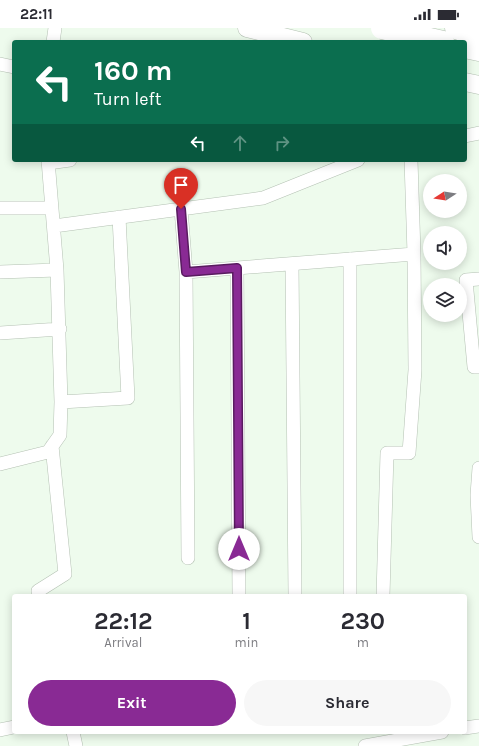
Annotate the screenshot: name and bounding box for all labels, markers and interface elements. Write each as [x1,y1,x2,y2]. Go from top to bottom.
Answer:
text: 22:11 [20,5,53,23]
text: 160 m [94,54,172,87]
icon: left [28,56,80,108]
text: Turn left [94,88,162,110]
icon: left [187,132,209,154]
icon: ahead [229,132,251,154]
icon: right [271,132,293,154]
pin [164,168,198,209]
icon: arrive [170,174,192,196]
north arrow [423,174,467,218]
map controls [423,174,467,322]
button: sound [423,226,467,270]
button: layers [423,278,467,322]
position arrow [218,528,260,570]
text: 22:12 [94,607,153,635]
text: 1 [242,607,251,635]
text: 230 [340,607,385,635]
text: Arrival [104,635,142,650]
text: min [235,635,258,650]
text: m [357,635,369,650]
button: Exit [28,680,236,726]
button: Share [244,680,451,726]

